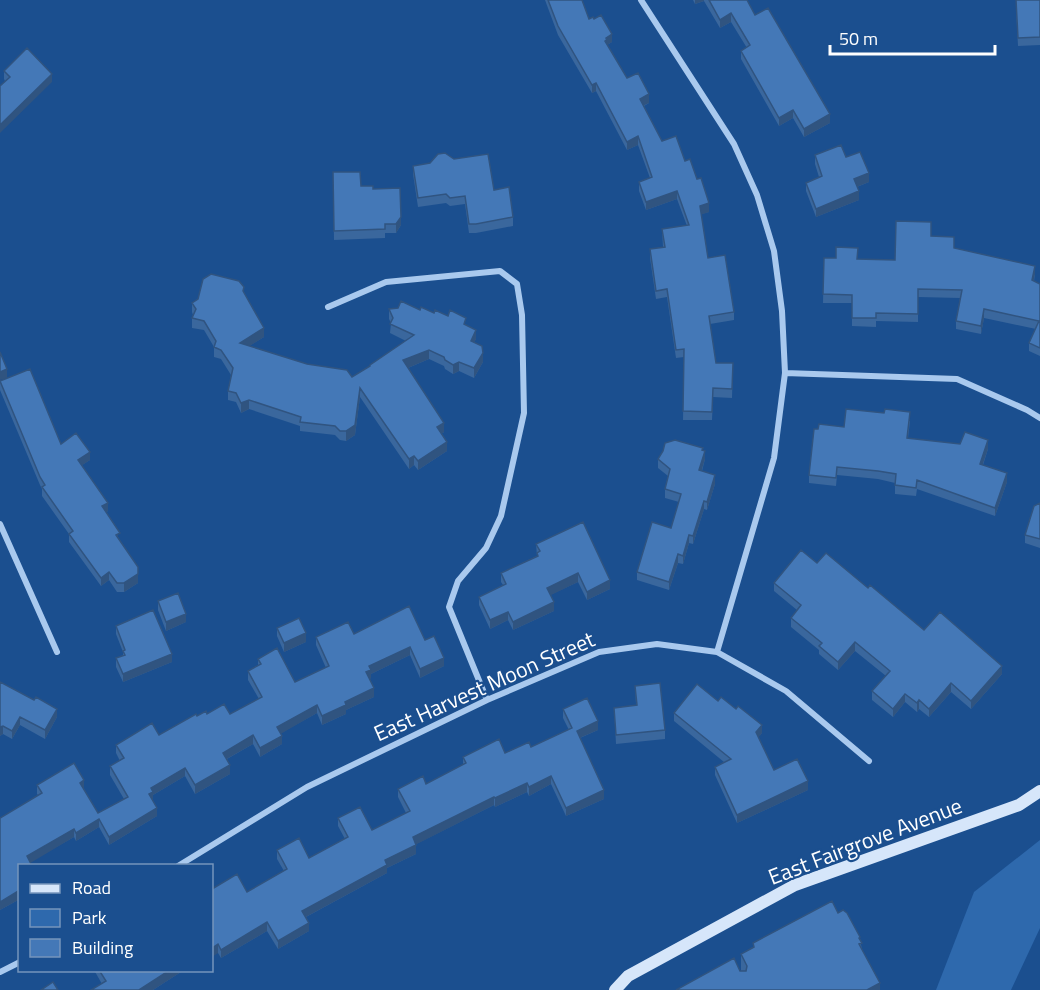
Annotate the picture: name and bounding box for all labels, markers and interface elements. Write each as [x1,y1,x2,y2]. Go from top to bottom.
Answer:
scale bar [830,18,995,56]
text: 50 m [839,25,878,52]
street label: East Harvest Moon Street [368,622,600,750]
street label: East Fairgrove Avenue [763,788,967,894]
legend [18,864,213,972]
text: Road [72,874,111,901]
text: Park [72,904,107,931]
text: Building [72,934,133,961]

